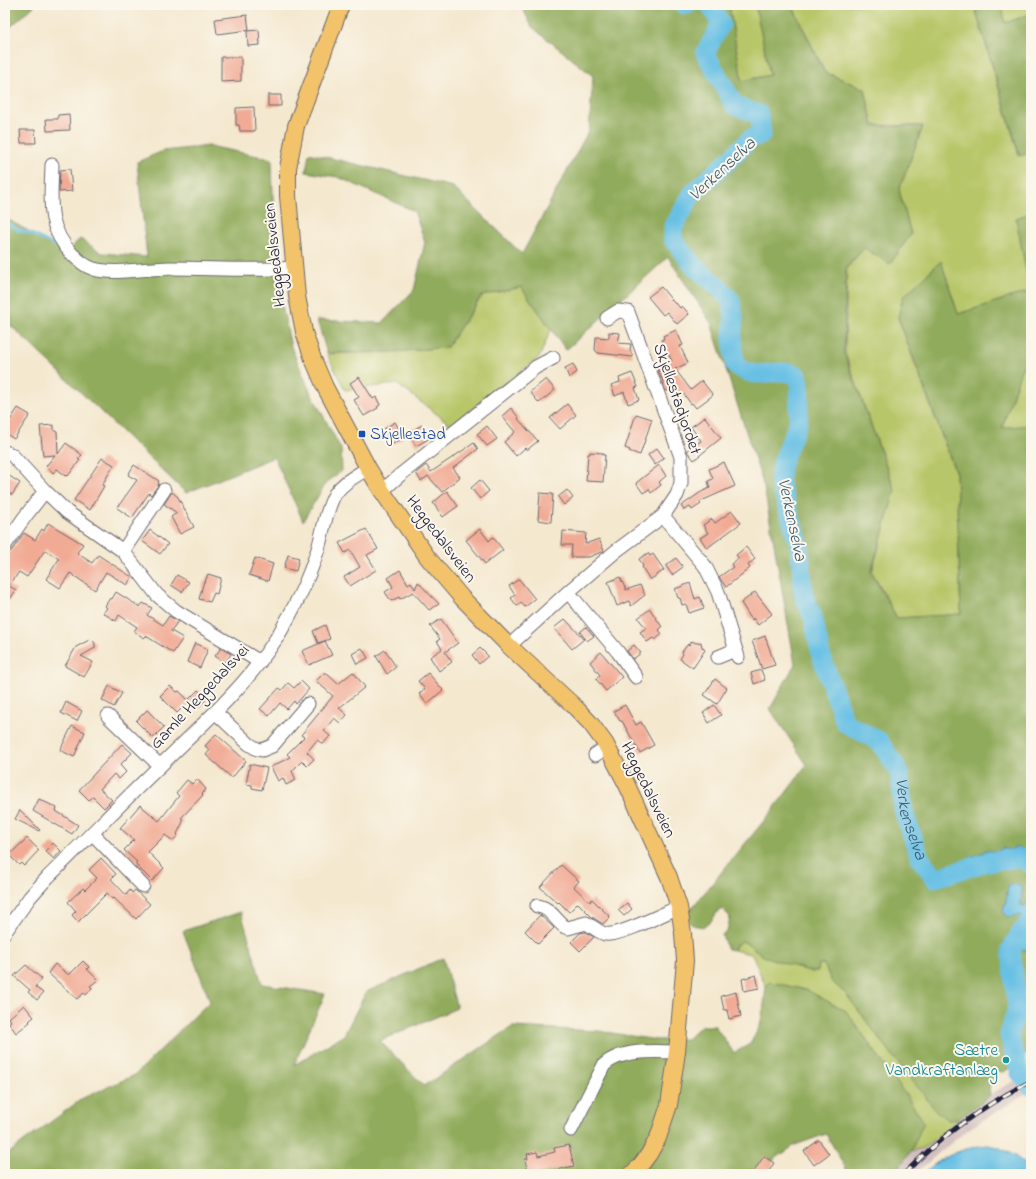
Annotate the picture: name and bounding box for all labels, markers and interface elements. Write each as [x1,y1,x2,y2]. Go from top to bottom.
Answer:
water label: Verkenselva [683,132,763,208]
street label: Heggedalsveien [257,202,295,308]
street label: Skjellestadjordet [646,340,708,458]
place label: Skjellestad [370,422,446,447]
marker: Skjellestad [357,429,367,439]
water label: Verkenselva [770,476,812,564]
street label: Heggedalsveien [398,490,482,589]
street label: Gamle Heggedalsvei [144,639,257,757]
street label: Heggedalsveien [612,738,682,843]
water label: Verkenselva [887,777,933,864]
place label: Sætre Vandkraftanlæg [885,1038,998,1085]
marker: Sætre Vandkraftanlæg [1001,1055,1011,1065]

